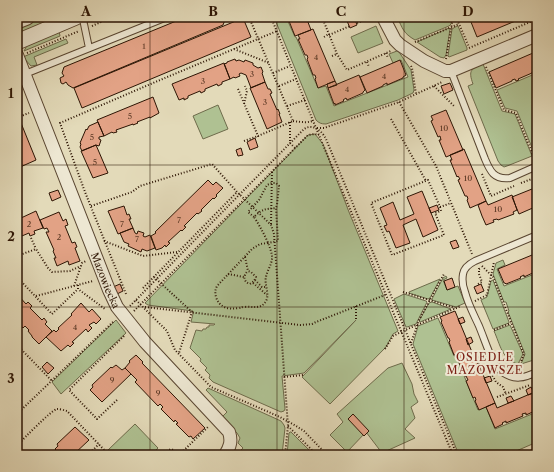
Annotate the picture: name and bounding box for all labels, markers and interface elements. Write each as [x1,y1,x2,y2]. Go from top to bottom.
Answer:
text: A [80,3,92,19]
text: B [208,3,218,19]
text: C [336,3,346,19]
text: D [462,3,474,19]
house number: 1 [142,41,146,51]
house number: 4 [314,52,319,62]
house number: 3 [250,69,254,79]
house number: 4 [382,71,387,81]
house number: 3 [201,76,205,86]
house number: 4 [345,84,350,94]
text: 1 [8,85,14,101]
house number: 3 [263,97,267,107]
house number: 5 [128,111,132,121]
house number: 10 [440,123,448,133]
house number: 5 [90,132,94,142]
house number: 5 [93,157,97,167]
house number: 10 [464,173,472,183]
house number: 10 [494,204,502,214]
house number: 7 [177,215,181,225]
house number: 2 [27,219,32,229]
house number: 7 [120,219,124,229]
text: 2 [7,228,15,244]
house number: 2 [57,232,62,242]
house number: 7 [135,234,139,244]
street label: Mazowiecka [88,251,123,311]
house number: 4 [73,322,78,332]
district label: OSIEDLE MAZOWSZE [447,350,523,377]
text: 3 [7,370,15,386]
house number: 9 [110,375,115,385]
house number: 9 [156,388,161,398]

